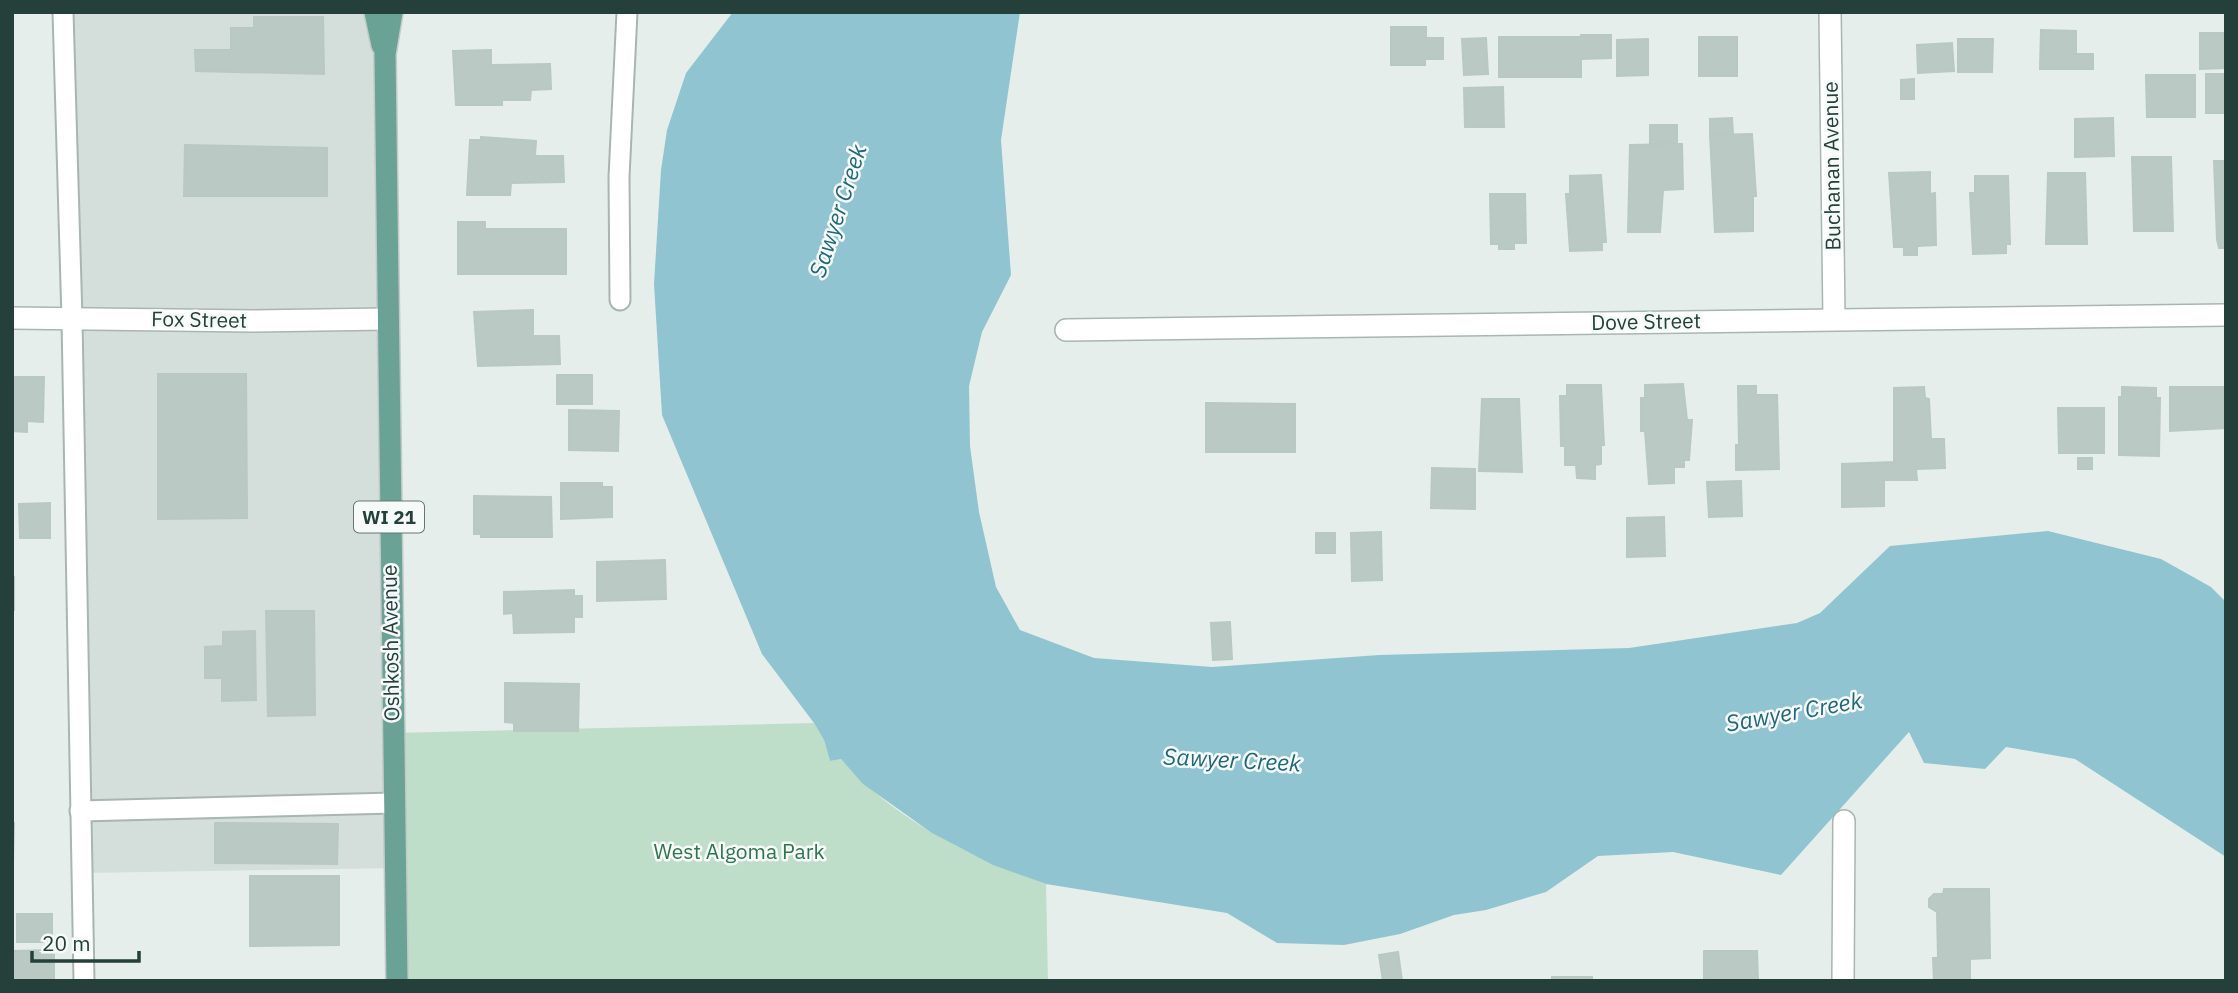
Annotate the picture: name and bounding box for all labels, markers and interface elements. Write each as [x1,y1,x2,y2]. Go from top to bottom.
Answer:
street label: Buchanan Avenue [1816,81,1846,251]
water label: Sawyer Creek [802,140,873,281]
street label: Fox Street [151,304,247,334]
street label: Dove Street [1591,306,1701,336]
road number: WI 21 [354,502,424,532]
street label: Oshkosh Avenue [375,564,405,722]
water label: Sawyer Creek [1723,684,1865,738]
water label: Sawyer Creek [1163,740,1303,778]
park label: West Algoma Park [653,837,825,865]
scale bar [32,920,138,964]
text: 20 m [42,929,91,957]

